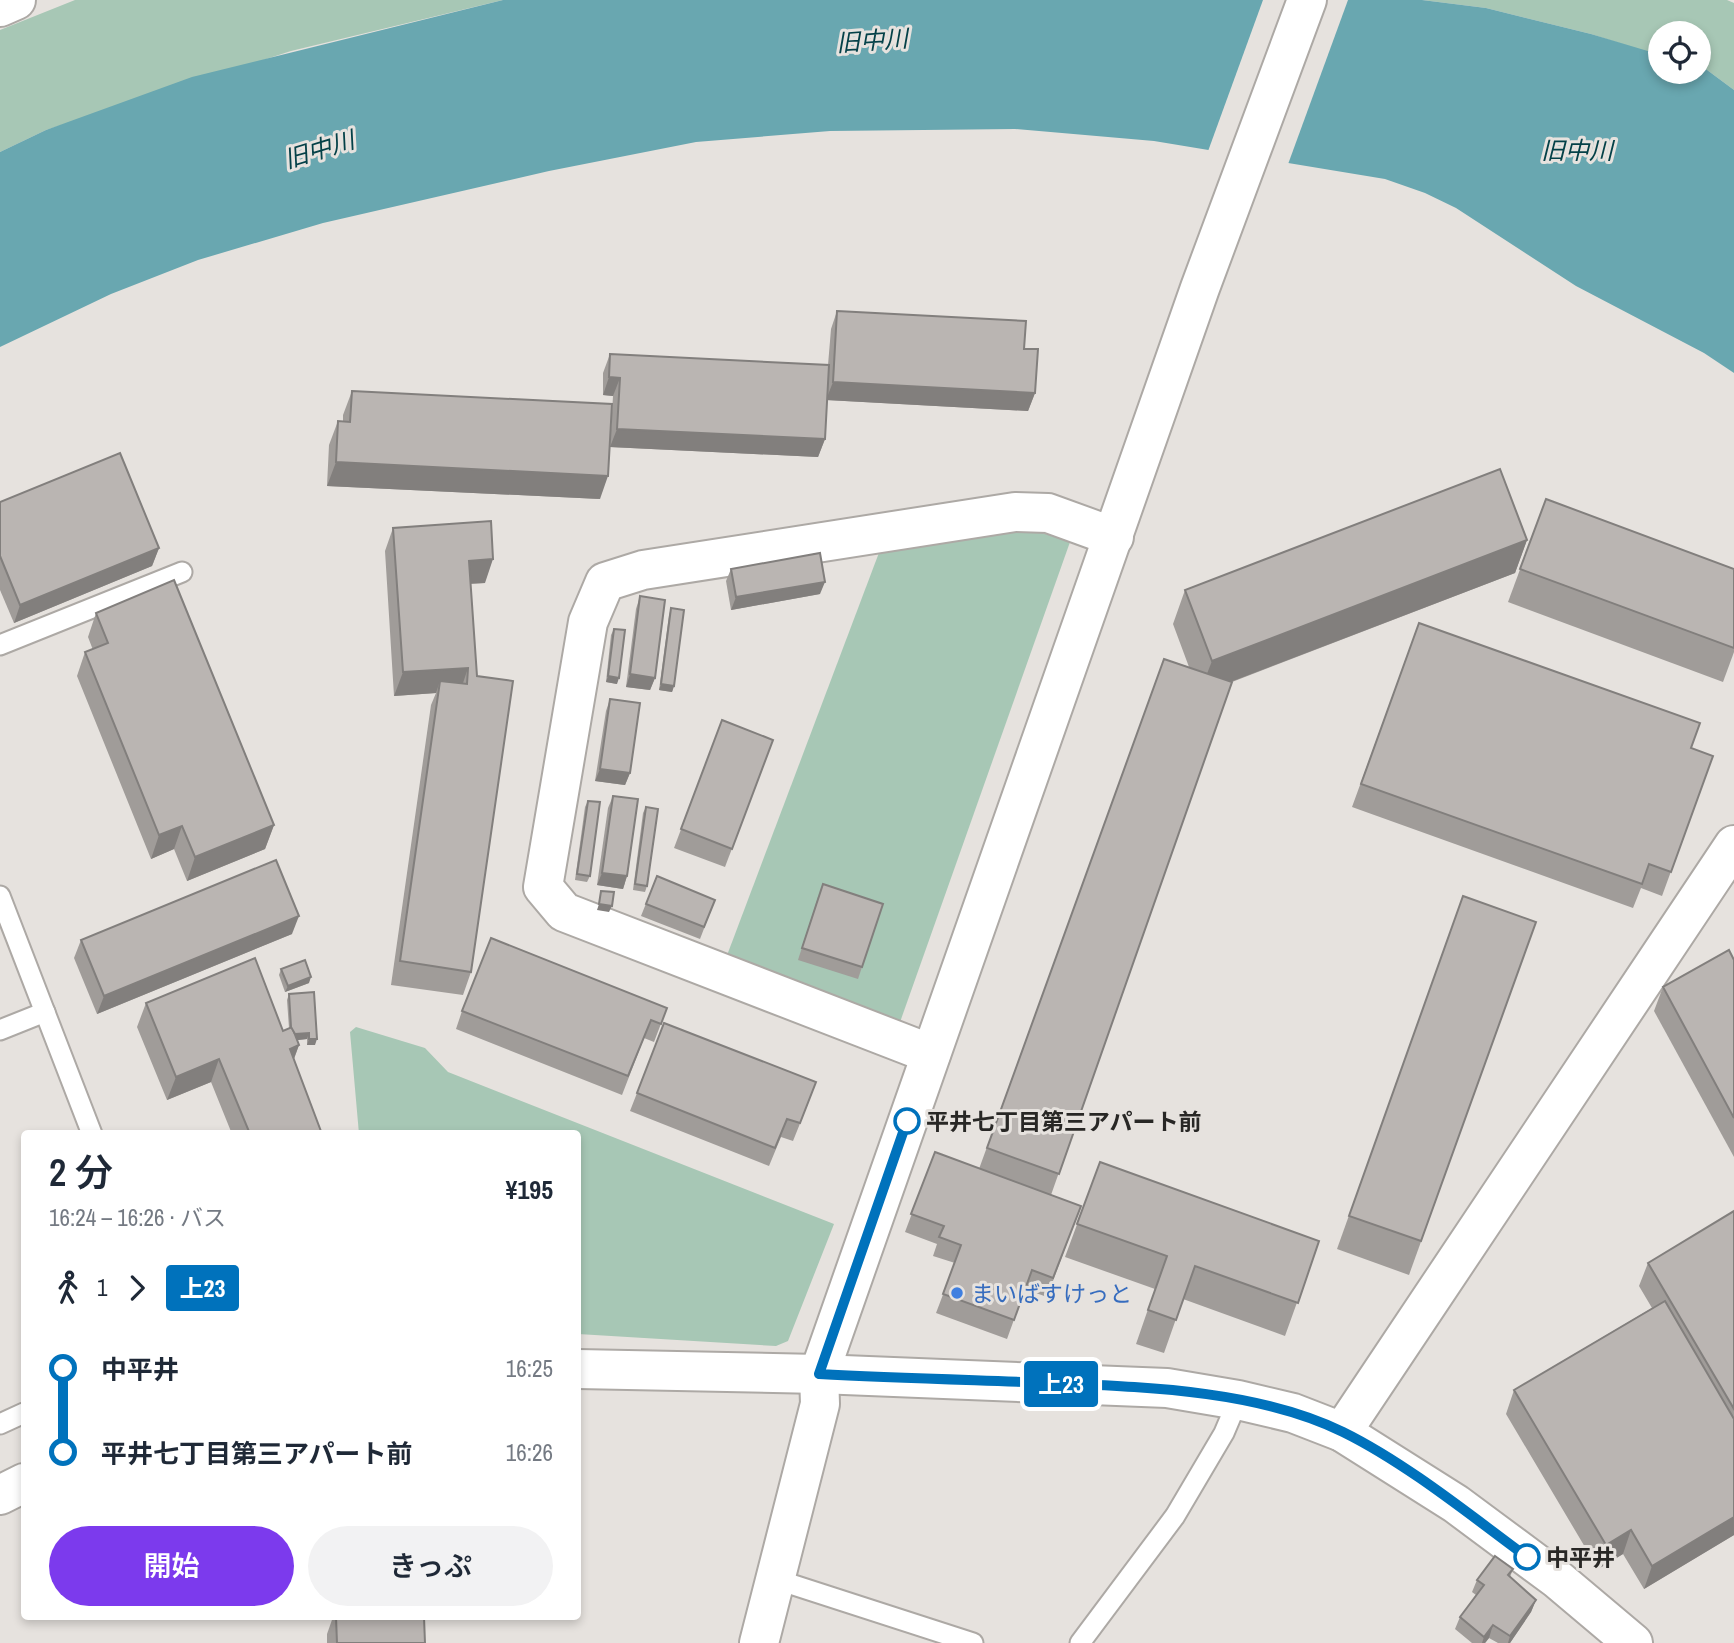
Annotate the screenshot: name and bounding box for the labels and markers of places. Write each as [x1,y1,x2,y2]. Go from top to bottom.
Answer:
place label: 平井七丁目第三アパート前 [926,1106,1202,1137]
marker: 平井七丁目第三アパート前 [894,1108,920,1134]
place label: まいばすけっと [971,1278,1132,1309]
marker: まいばすけっと [949,1285,965,1301]
place label: 中平井 [1546,1542,1615,1573]
marker: 中平井 [1514,1544,1540,1570]

